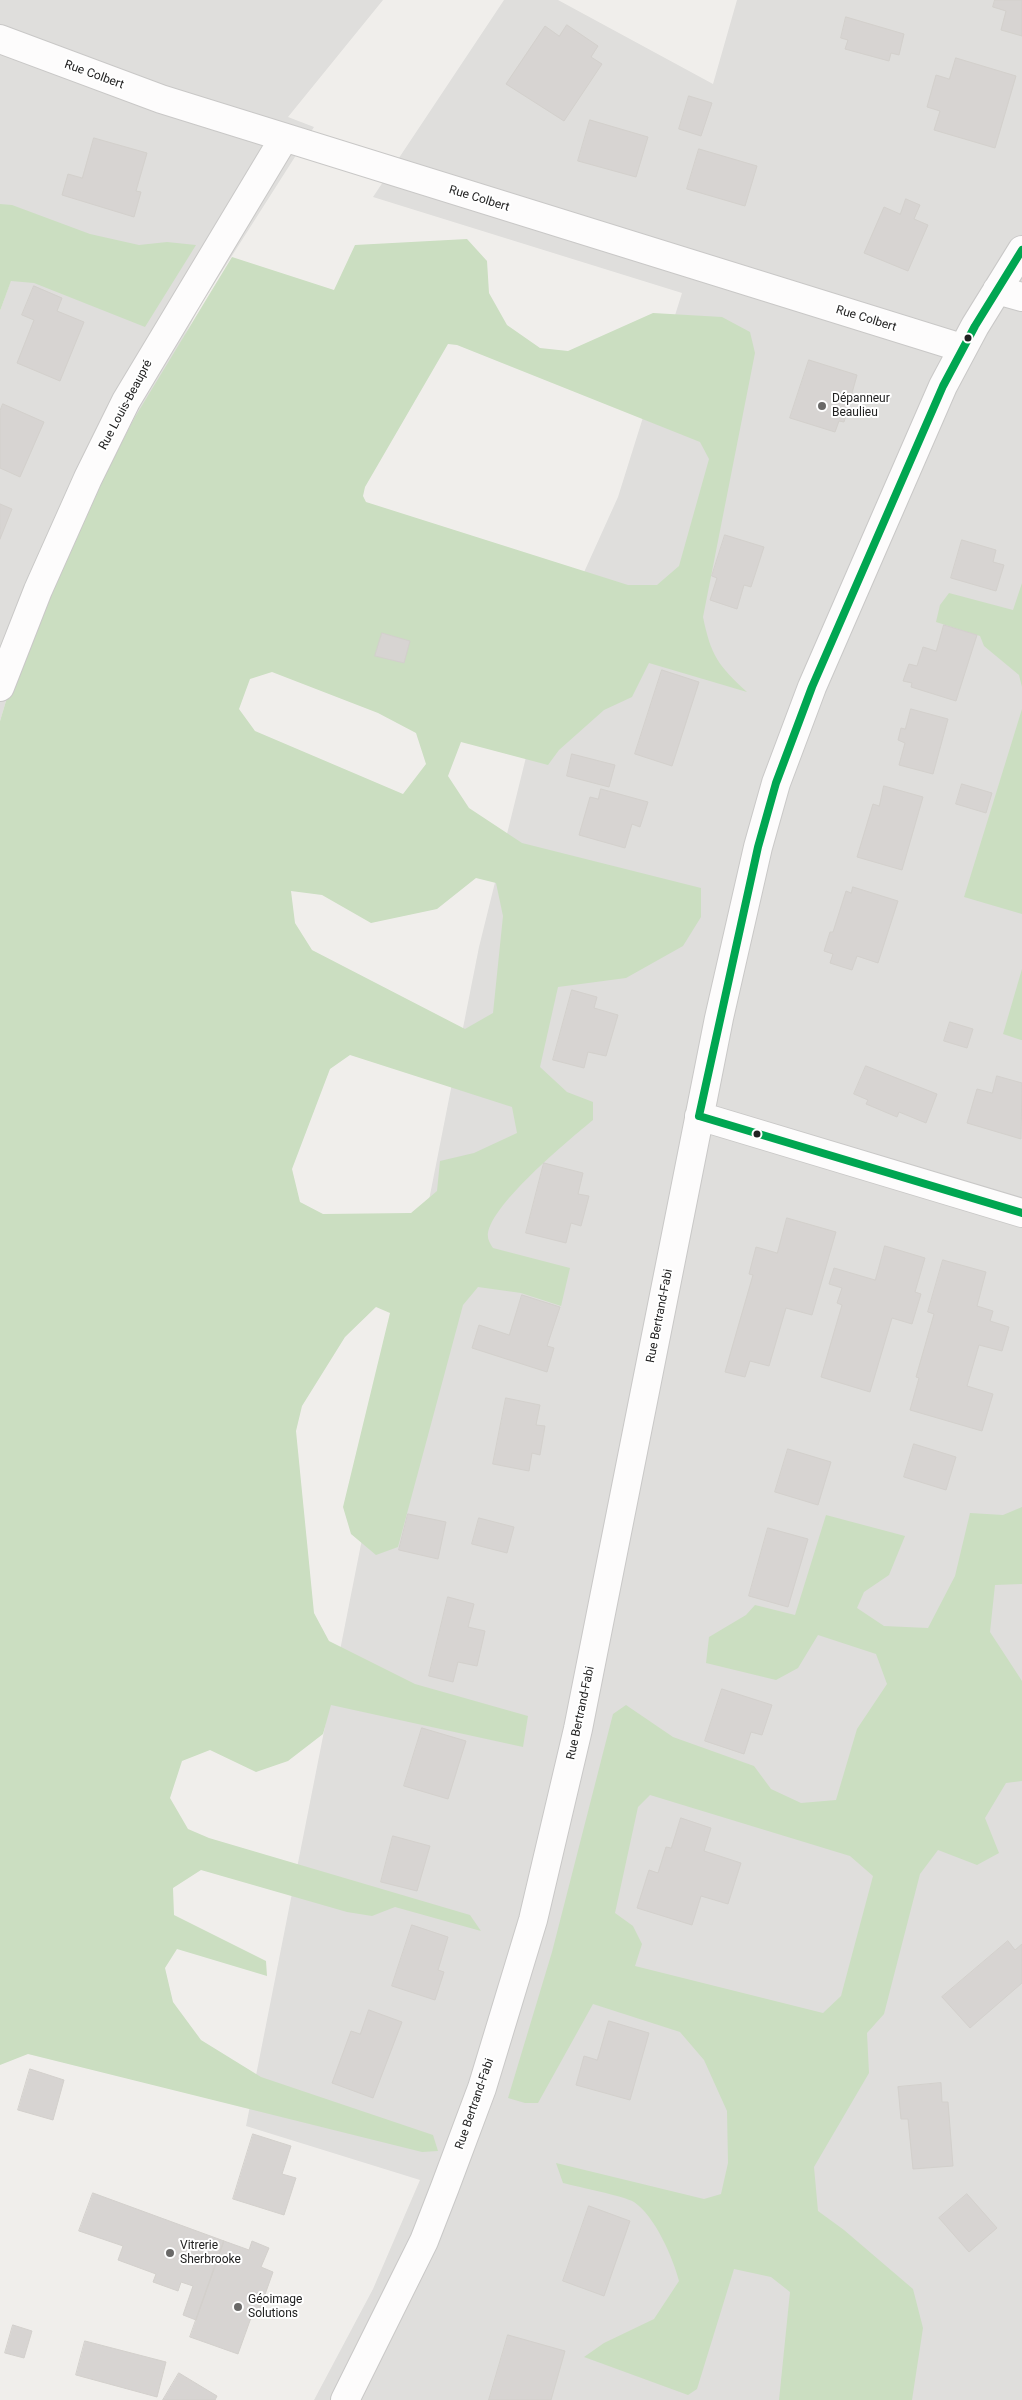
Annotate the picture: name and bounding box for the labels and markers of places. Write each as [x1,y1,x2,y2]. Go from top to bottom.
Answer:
unlabelled marker [963,333,973,343]
place label: Dépanneur Beaulieu [832,392,890,420]
marker: Dépanneur Beaulieu [816,400,828,412]
unlabelled marker [752,1129,762,1139]
place label: Vitrerie Sherbrooke [180,2239,241,2267]
marker: Vitrerie Sherbrooke [164,2247,176,2259]
place label: Géoimage Solutions [248,2293,302,2321]
marker: Géoimage Solutions [232,2301,244,2313]

